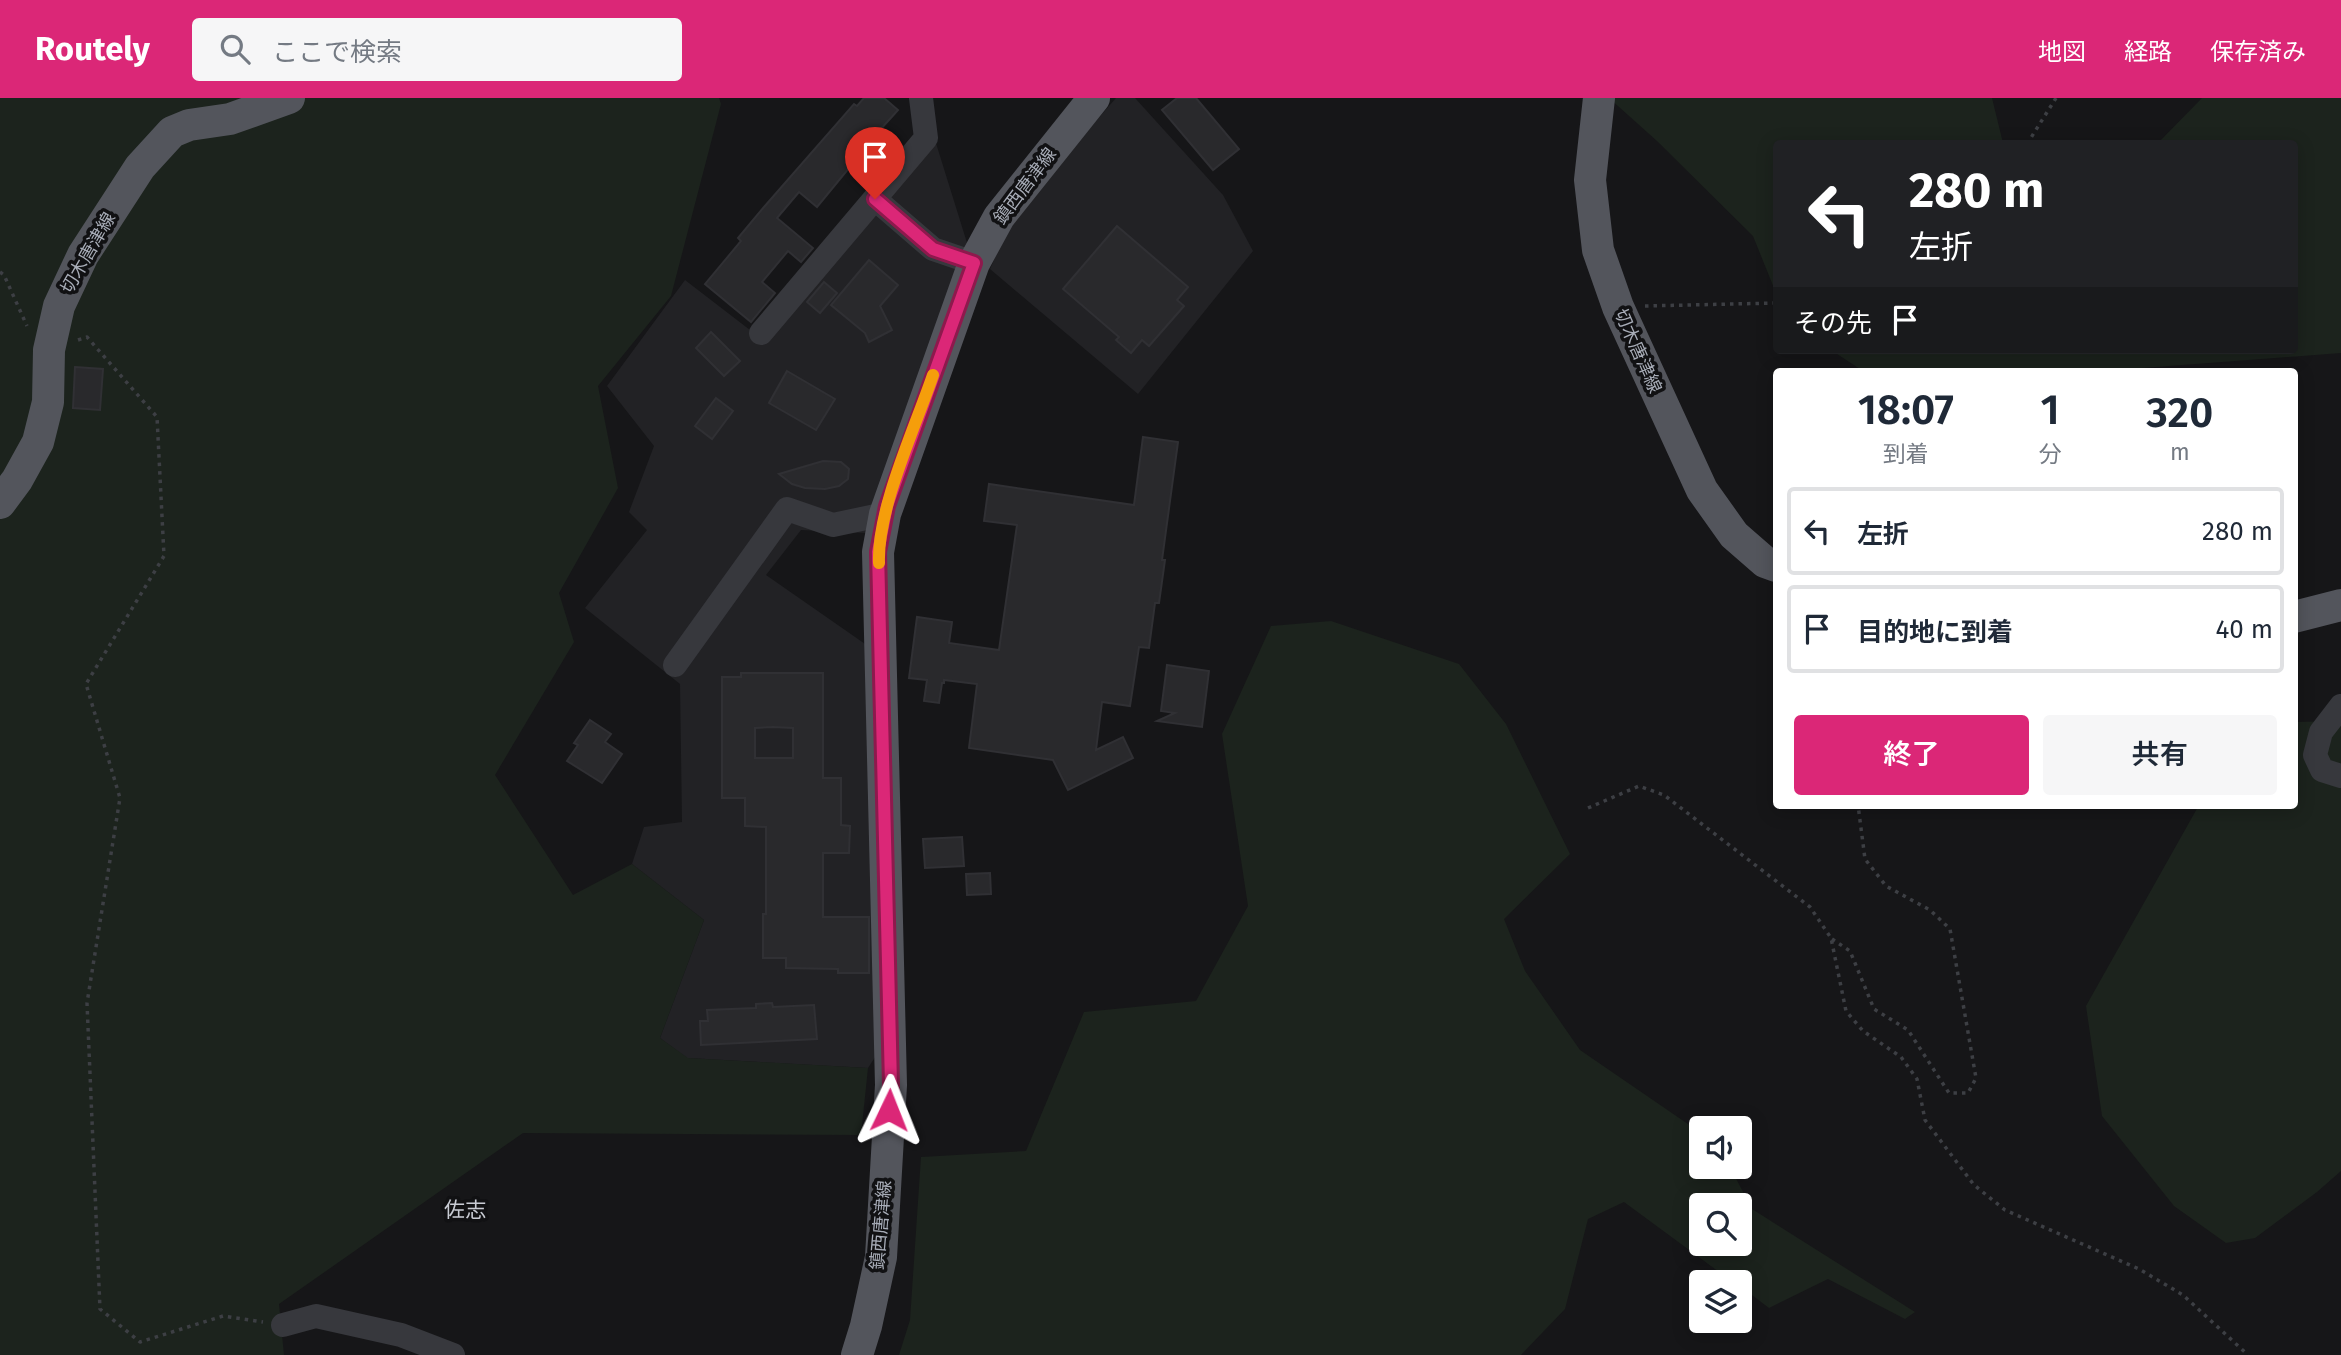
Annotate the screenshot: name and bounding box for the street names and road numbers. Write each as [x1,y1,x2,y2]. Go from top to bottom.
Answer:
street label: 鎮西唐津線 [989,143,1061,229]
street label: 切木唐津線 [56,209,120,297]
street label: 切木唐津線 [1610,305,1666,397]
street label: 鎮西唐津線 [866,1179,896,1271]

